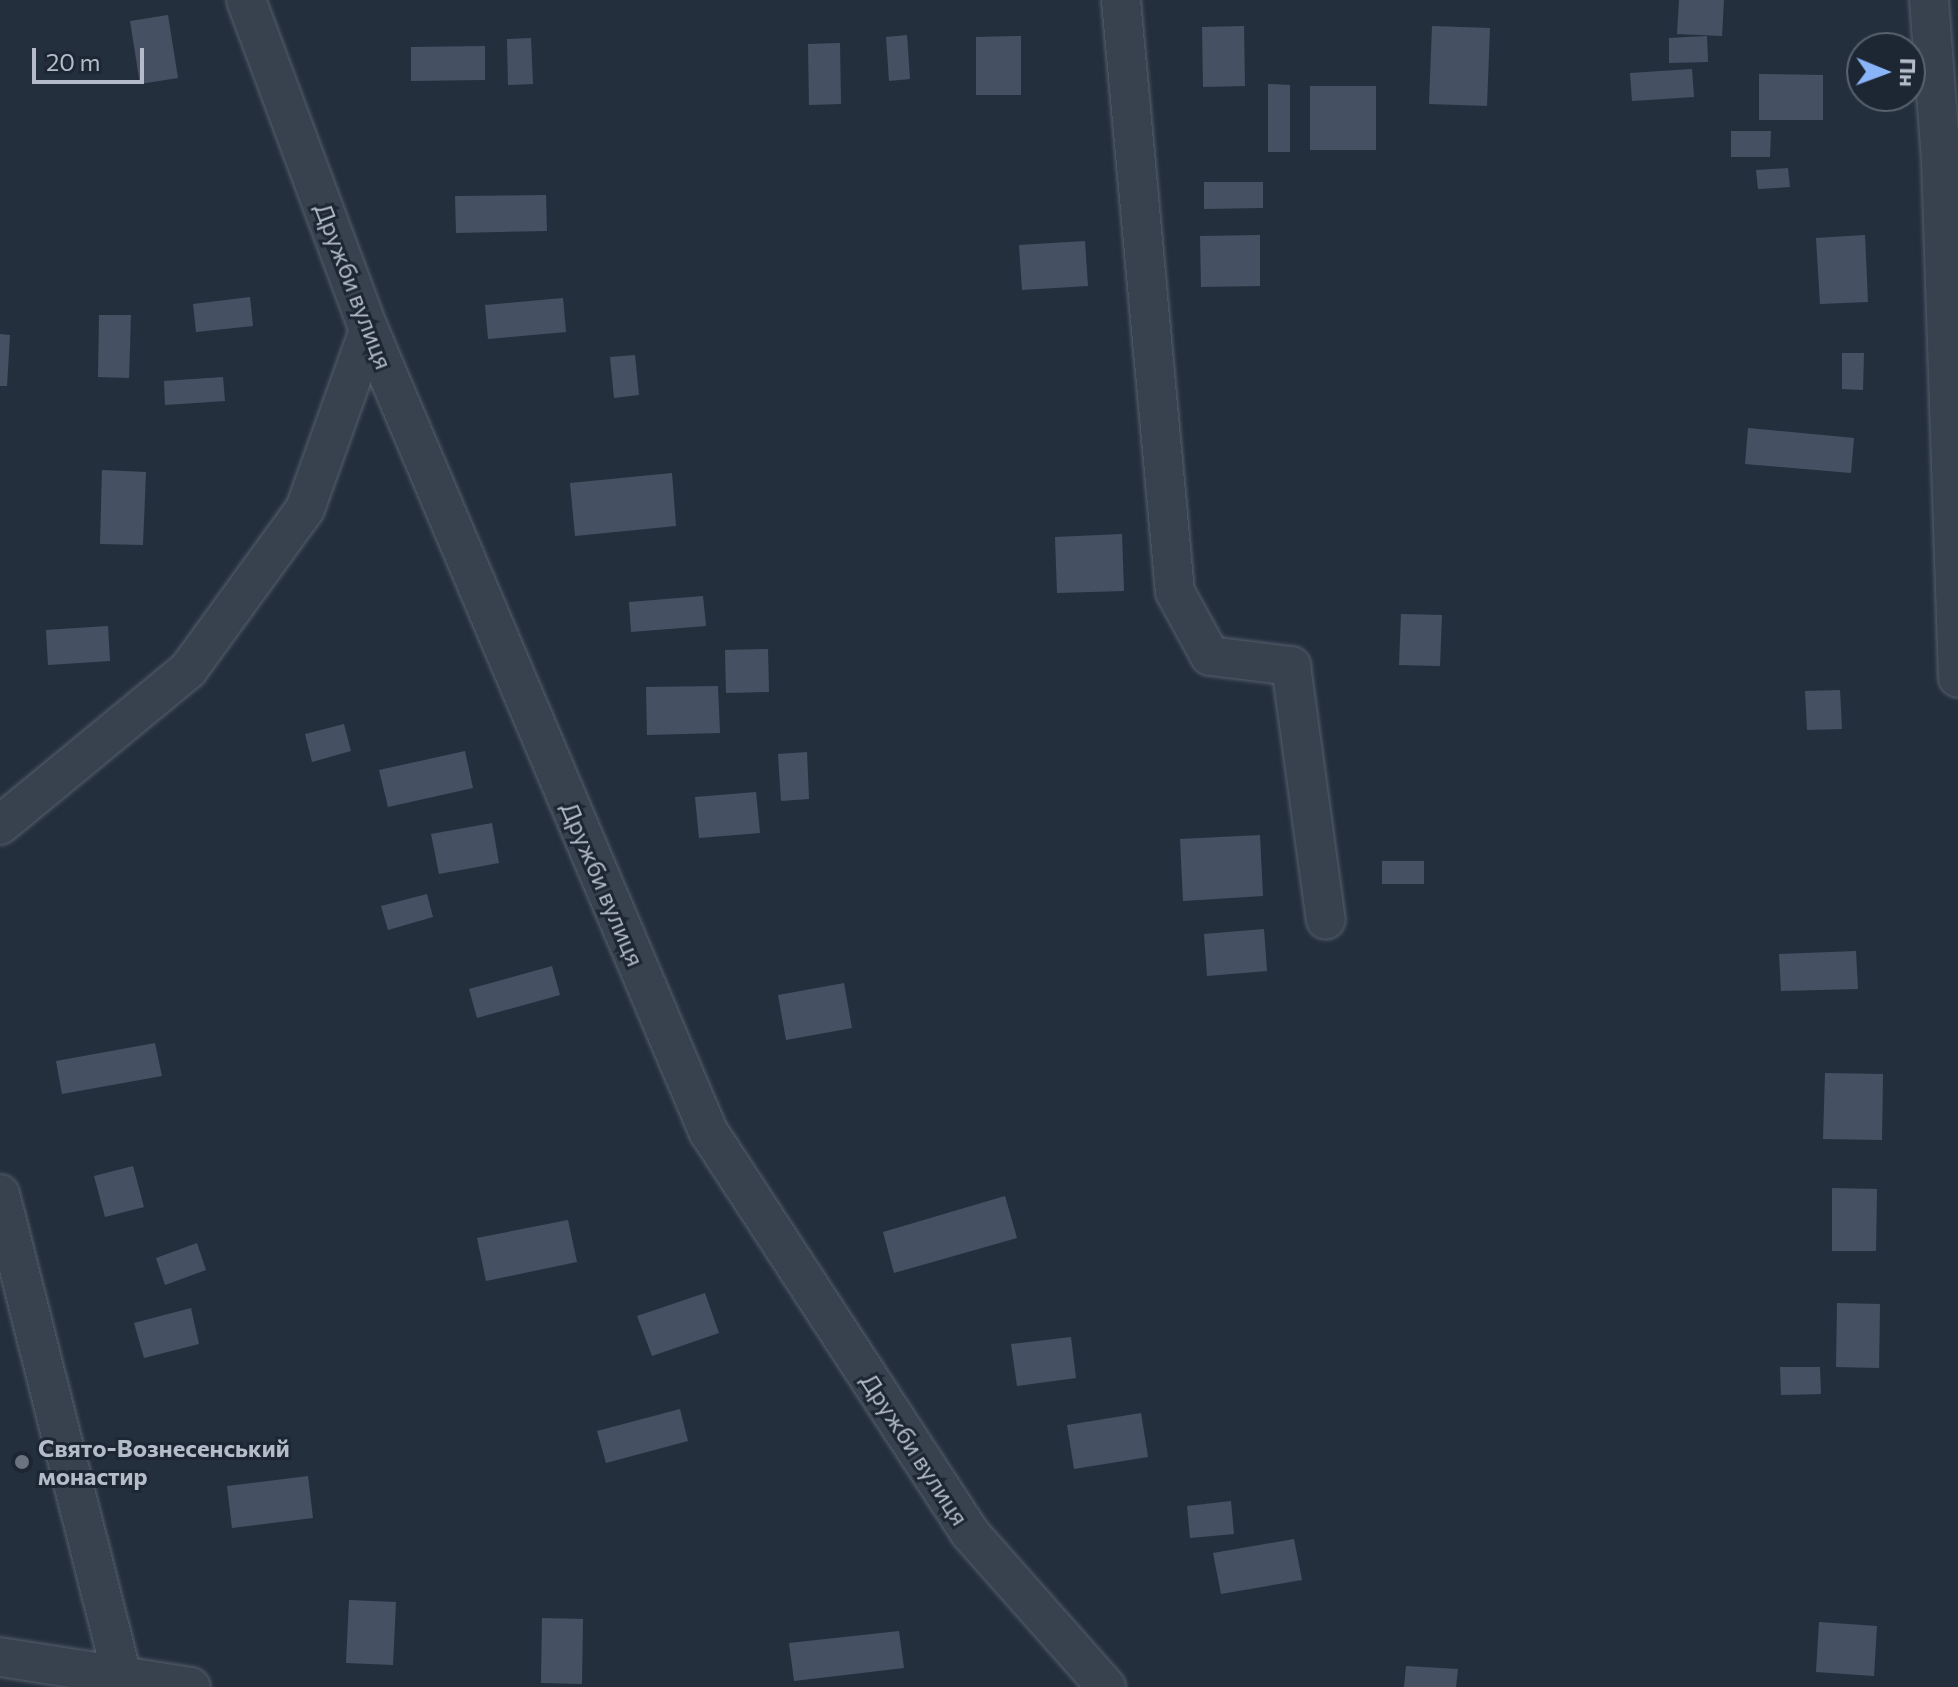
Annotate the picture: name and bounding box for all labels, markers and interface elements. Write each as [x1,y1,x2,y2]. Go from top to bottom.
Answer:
scale bar [36,32,148,82]
north arrow [1846,32,1926,112]
text: 20 m [46,47,100,76]
text: Пн [1895,58,1922,87]
street label: Дружби вулиця [309,199,399,373]
street label: Дружби вулиця [555,798,651,970]
street label: Дружби вулиця [855,1368,975,1530]
place label: Cвято-Вознесенський монастир [38,1434,290,1490]
marker: Cвято-Вознесенський монастир [13,1453,31,1471]

